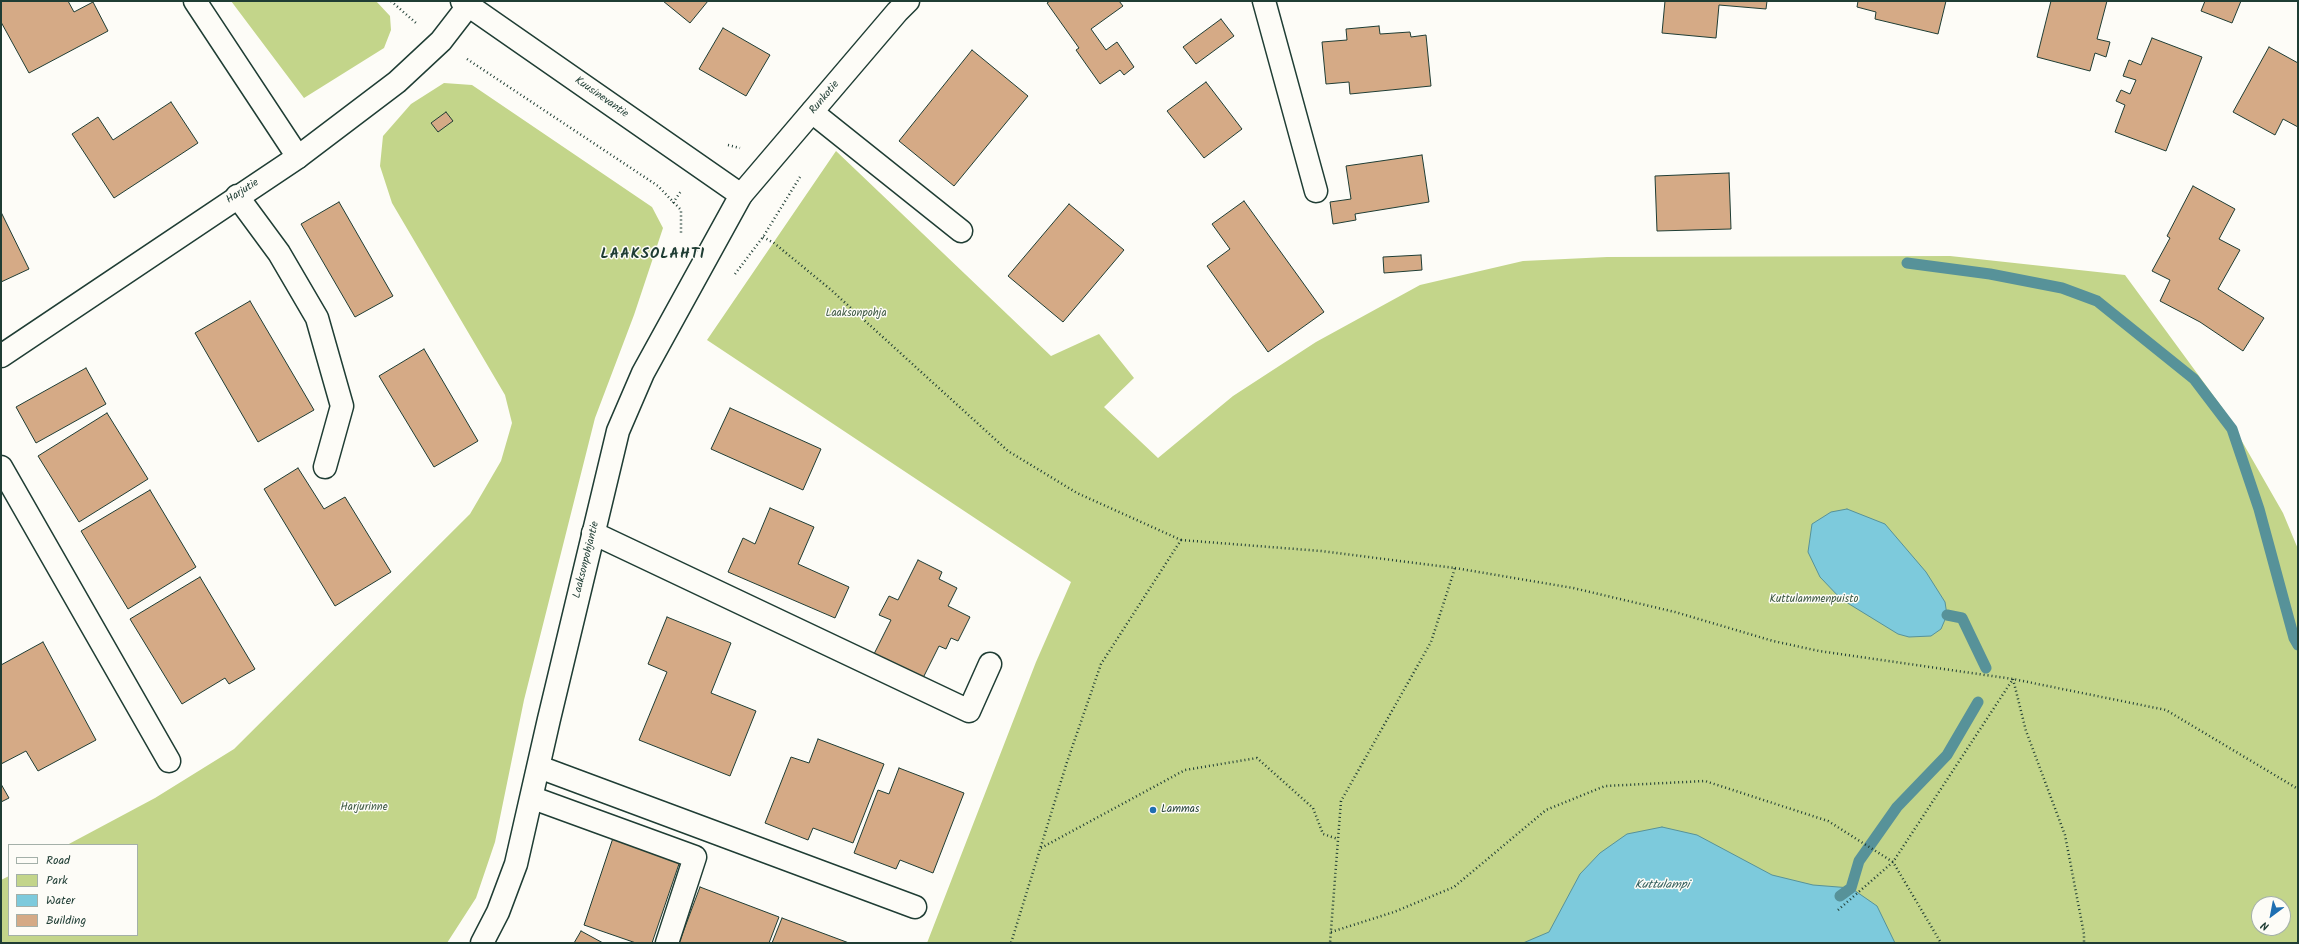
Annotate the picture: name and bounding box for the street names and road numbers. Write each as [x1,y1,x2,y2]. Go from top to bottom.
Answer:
street label: Kuusinevantie [572,75,630,121]
street label: Runkotie [807,79,843,117]
street label: Harjutie [224,177,262,207]
street label: Laaksonpohjantie [571,520,603,600]

